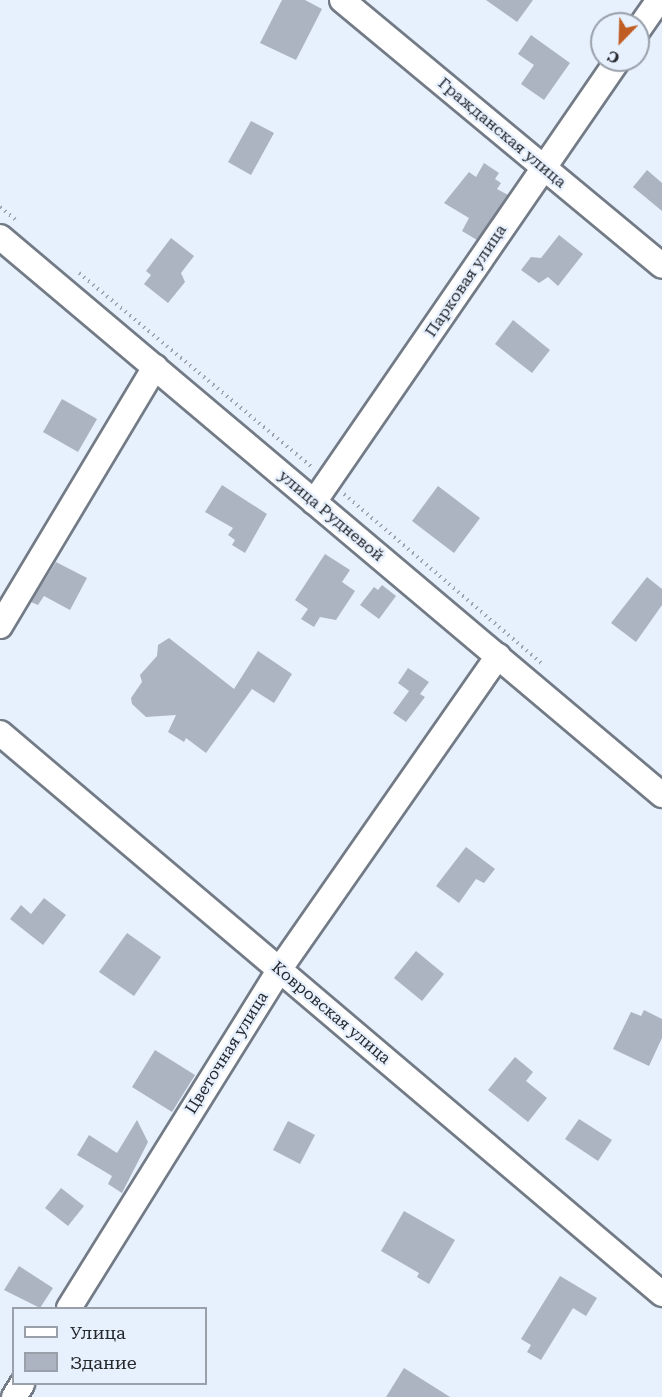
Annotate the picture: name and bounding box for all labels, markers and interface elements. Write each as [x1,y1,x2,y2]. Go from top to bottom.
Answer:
north arrow [590,12,650,72]
text: С [605,46,622,68]
street label: Гражданская улица [434,74,570,192]
street label: Парковая улица [421,221,511,341]
street label: улица Рудневой [274,466,388,566]
street label: Ковровская улица [268,958,394,1068]
street label: Цветочная улица [182,988,272,1118]
legend [12,1307,207,1385]
text: Улица [70,1322,126,1343]
text: Здание [70,1352,137,1373]

